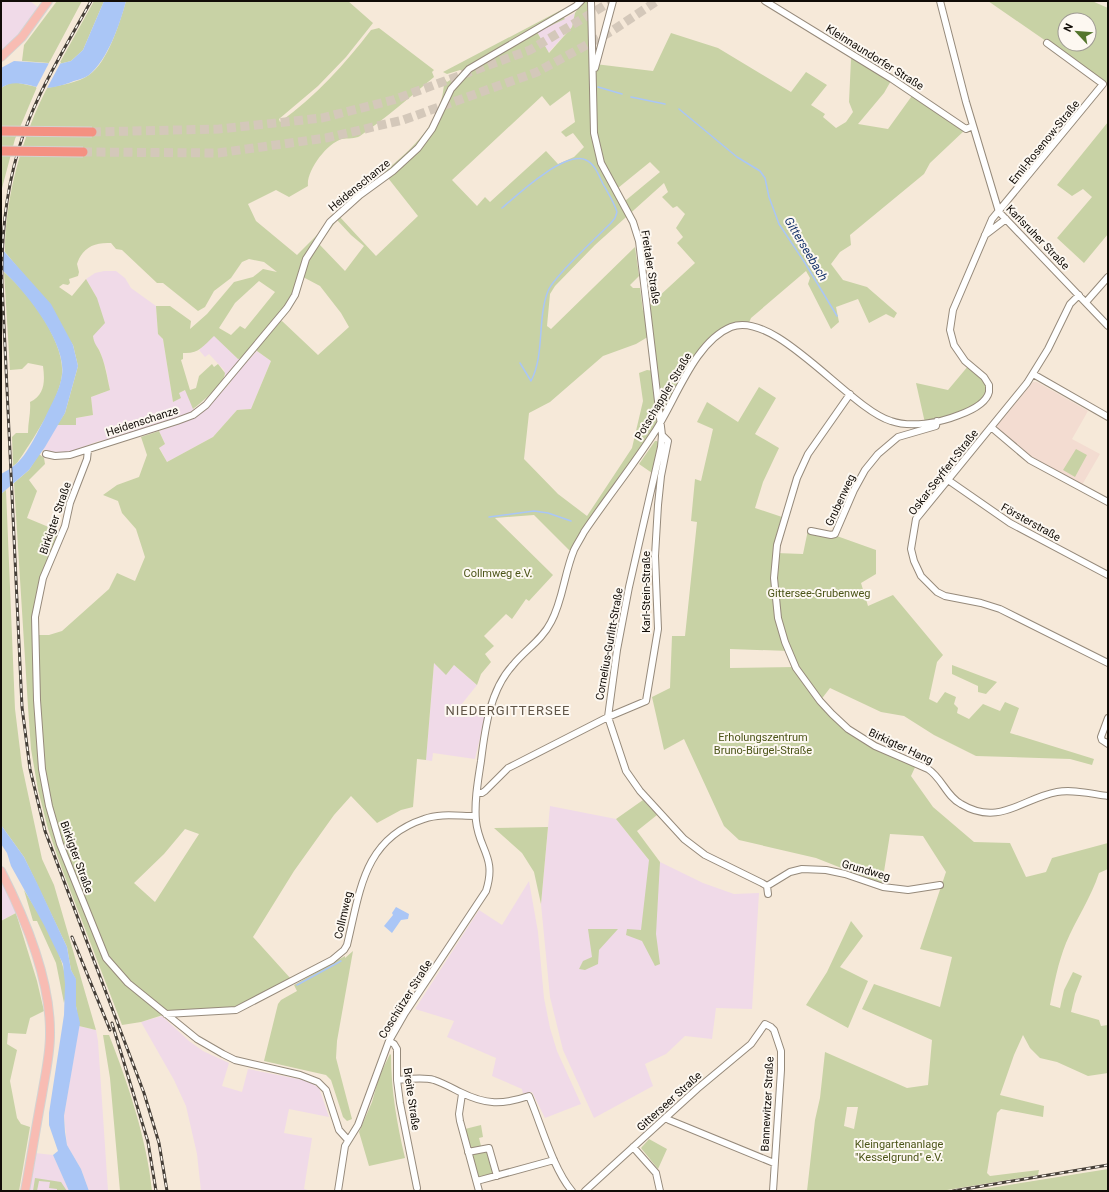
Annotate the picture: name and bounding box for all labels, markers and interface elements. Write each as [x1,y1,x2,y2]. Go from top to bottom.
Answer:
north arrow [1057,12,1097,52]
text: N [1061,21,1076,34]
street label: Kleinnaundorfer Straße [824,22,926,93]
street label: Emil-Rosenow-Straße [1006,97,1082,187]
street label: Heidenschanze [326,157,393,214]
street label: Karlsruher Straße [1003,202,1072,273]
water label: Gitterseebach [781,214,831,284]
street label: Freitaler Straße [638,229,663,305]
street label: Potschappler Straße [632,350,695,442]
street label: Heidenschanze [104,404,180,439]
street label: Oskar-Seyffert-Straße [906,427,981,518]
street label: Grubenweg [823,472,858,528]
street label: Birkigter Straße [37,480,74,556]
street label: Försterstraße [999,501,1063,544]
street label: Karl-Stein-Straße [640,551,653,633]
park label: Collmweg e.V. [464,567,533,580]
street label: Cornelius-Gurlitt-Straße [593,587,626,701]
park label: Gittersee-Grubenweg [768,587,870,600]
district label: NIEDERGITTERSEE [446,703,570,718]
street label: Birkigter Hang [866,726,935,767]
park label: Erholungszentrum Bruno-Bürgel-Straße [714,731,812,757]
street label: Birkigter Straße [57,819,96,895]
street label: Grundweg [840,857,892,884]
street label: Collmweg [332,890,355,940]
street label: Coschützer Straße [376,957,435,1041]
street label: Bannewitzer Straße [759,1056,776,1152]
street label: Breite Straße [401,1067,422,1131]
street label: Gitterseer Straße [634,1069,705,1134]
park label: Kleingartenanlage "Kesselgrund" e.V. [855,1138,943,1164]

